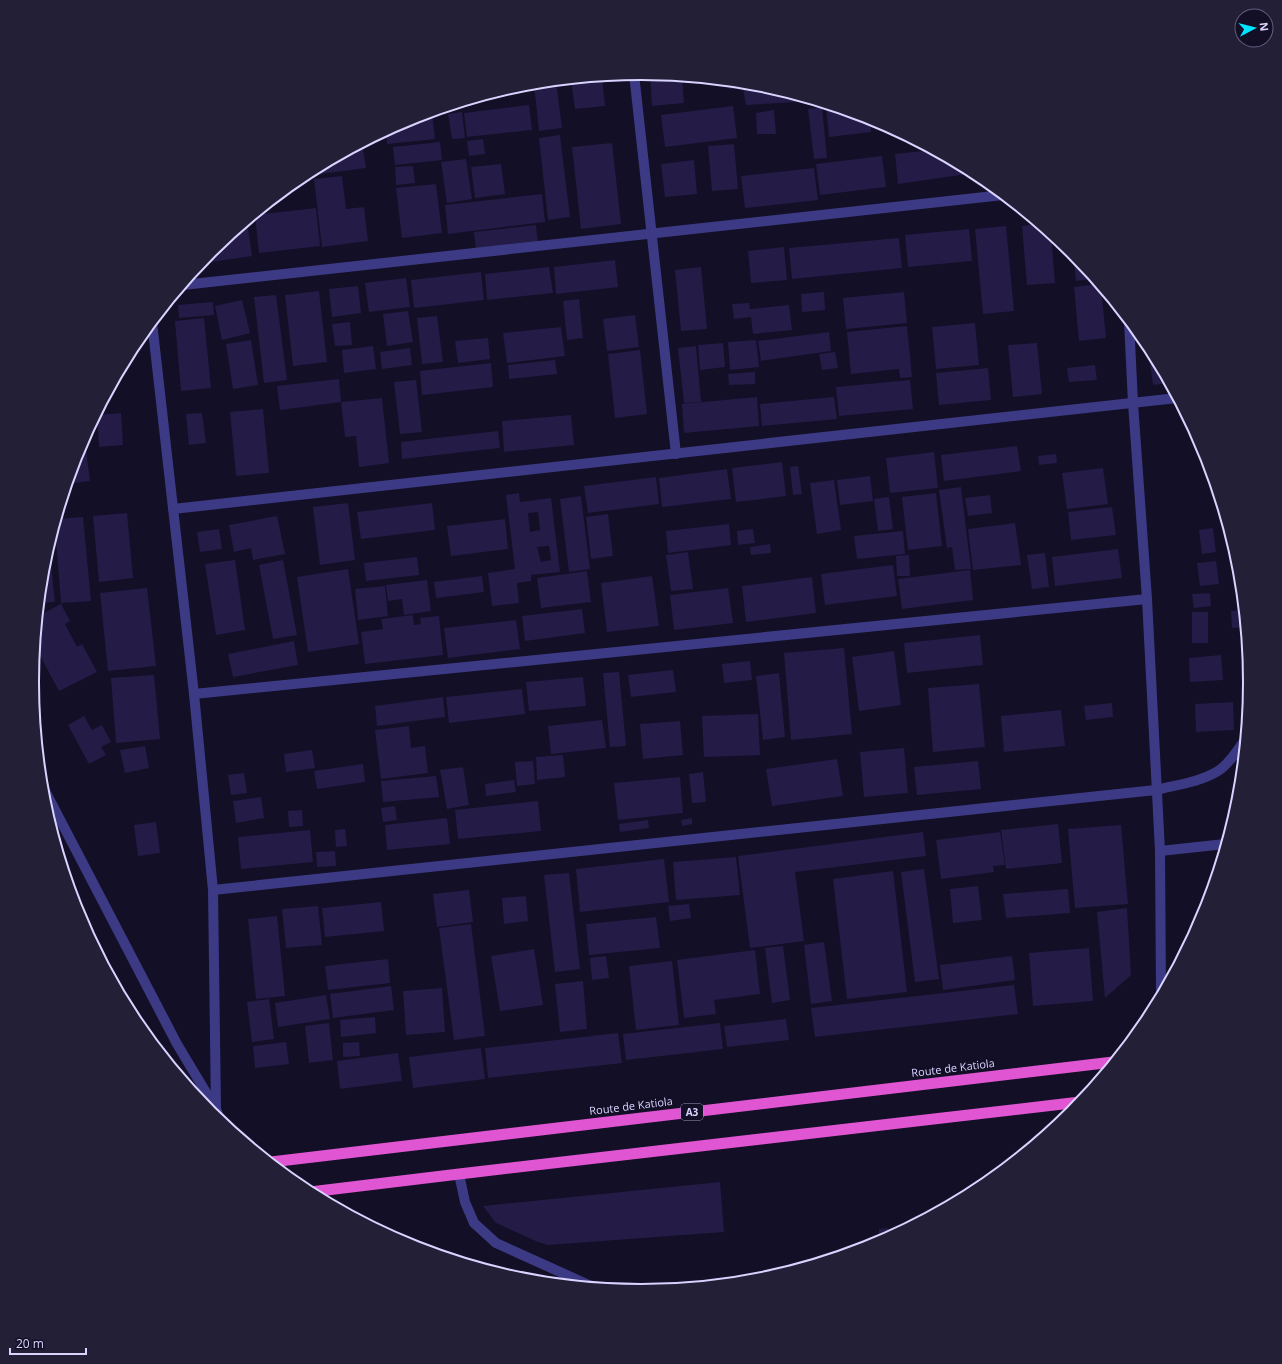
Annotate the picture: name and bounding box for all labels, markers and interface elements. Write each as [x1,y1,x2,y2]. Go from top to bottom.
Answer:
north arrow [1234,8,1274,48]
text: N [1256,21,1272,32]
street label: Route de Katiola [910,1055,996,1080]
street label: Route de Katiola [588,1093,674,1118]
road number: A3 [681,1104,703,1120]
scale bar [10,1330,86,1356]
text: 20 m [16,1335,44,1352]

